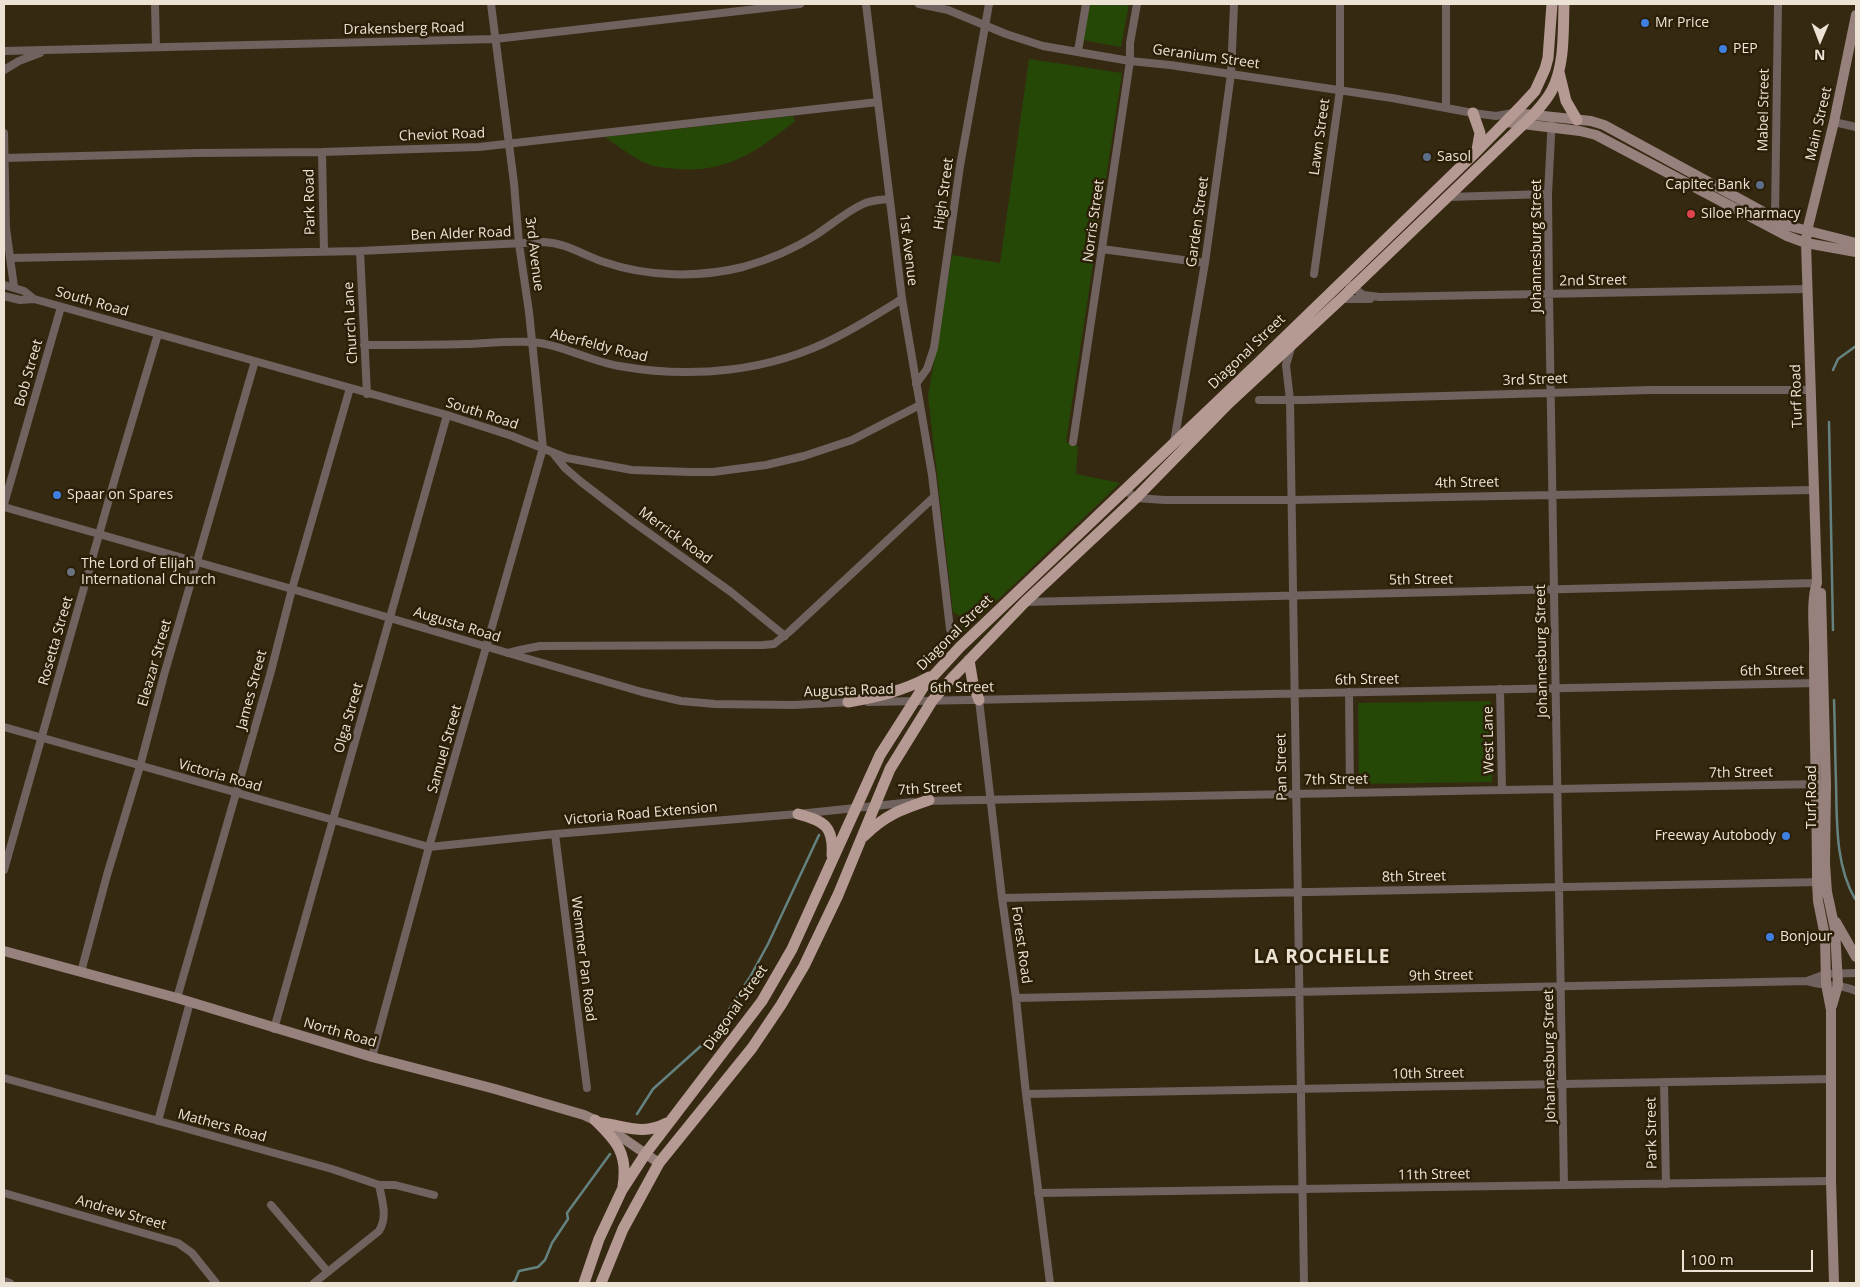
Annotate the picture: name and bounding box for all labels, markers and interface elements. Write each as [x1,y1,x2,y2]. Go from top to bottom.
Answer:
place label: Mr Price [1655,15,1709,31]
north arrow [1795,15,1845,65]
marker: Mr Price [1639,17,1651,29]
street label: Drakensberg Road [343,20,465,38]
street label: Geranium Street [1151,41,1261,73]
place label: PEP [1733,41,1758,57]
marker: PEP [1717,43,1729,55]
text: N [1814,46,1826,65]
street label: Mabel Street [1755,68,1773,152]
street label: Main Street [1802,85,1836,163]
street label: Lawn Street [1306,98,1334,176]
street label: Cheviot Road [399,125,485,145]
place label: Sasol [1437,149,1471,165]
marker: Sasol [1421,151,1433,163]
street label: High Street [931,157,957,231]
street label: Park Road [301,169,319,235]
street label: Garden Street [1183,176,1213,268]
place label: Capitec Bank [1665,177,1750,193]
street label: Norris Street [1080,179,1108,263]
street label: Johannesburg Street [1529,179,1545,313]
marker: Capitec Bank [1754,179,1766,191]
place label: Siloe Pharmacy [1701,206,1801,222]
marker: Siloe Pharmacy [1685,208,1697,220]
street label: 1st Avenue [895,213,921,287]
street label: 3rd Avenue [521,216,547,292]
street label: Ben Alder Road [410,224,512,244]
street label: 2nd Street [1559,272,1627,290]
street label: Church Lane [340,282,362,364]
street label: South Road [53,284,131,320]
street label: Diagonal Street [1205,311,1289,393]
street label: Aberfeldy Road [549,326,649,366]
street label: Bob Street [11,338,47,408]
street label: Turf Road [1787,364,1807,428]
street label: 3rd Street [1502,370,1568,390]
street label: South Road [444,394,520,434]
street label: 4th Street [1435,474,1499,492]
place label: Spaar on Spares [67,487,173,503]
marker: Spaar on Spares [51,489,63,501]
street label: Merrick Road [635,504,715,568]
place label: The Lord of Elijah International Church [81,556,216,588]
marker: The Lord of Elijah International Church [65,566,77,578]
street label: 5th Street [1389,571,1453,589]
street label: Johannesburg Street [1532,584,1552,718]
street label: Diagonal Street [914,592,996,674]
street label: Rosetta Street [35,594,77,688]
street label: Augusta Road [411,604,503,646]
street label: Eleazar Street [135,618,175,708]
street label: James Street [233,648,271,732]
street label: 6th Street [1740,662,1804,680]
street label: 6th Street [1335,671,1399,689]
street label: 6th Street [930,679,994,697]
street label: Olga Street [331,681,367,755]
street label: Augusta Road [804,681,894,701]
street label: Samuel Street [424,703,466,795]
street label: West Lane [1480,706,1498,774]
street label: Pan Street [1273,733,1291,801]
street label: Victoria Road [176,756,264,796]
street label: 7th Street [1709,764,1773,782]
street label: Turf Road [1804,765,1820,829]
street label: 7th Street [1304,771,1368,789]
street label: 7th Street [897,779,963,799]
street label: Victoria Road Extension [564,799,718,829]
place label: Freeway Autobody [1655,828,1776,844]
marker: Freeway Autobody [1780,830,1792,842]
street label: 8th Street [1382,868,1446,886]
street label: Wemmer Pan Road [567,896,599,1022]
street label: Forest Road [1007,905,1035,985]
place label: Bonjour [1780,929,1832,945]
marker: Bonjour [1764,931,1776,943]
district label: LA ROCHELLE [1252,947,1392,969]
street label: Diagonal Street [700,962,772,1054]
street label: 9th Street [1409,967,1473,985]
street label: Johannesburg Street [1540,989,1560,1123]
street label: North Road [301,1015,379,1051]
street label: 10th Street [1392,1065,1464,1083]
street label: Park Street [1643,1097,1661,1169]
street label: Mathers Road [176,1106,268,1146]
street label: 11th Street [1398,1166,1470,1184]
street label: Andrew Street [74,1192,168,1234]
scale bar [1685,1240,1816,1272]
text: 100 m [1690,1249,1734,1269]

